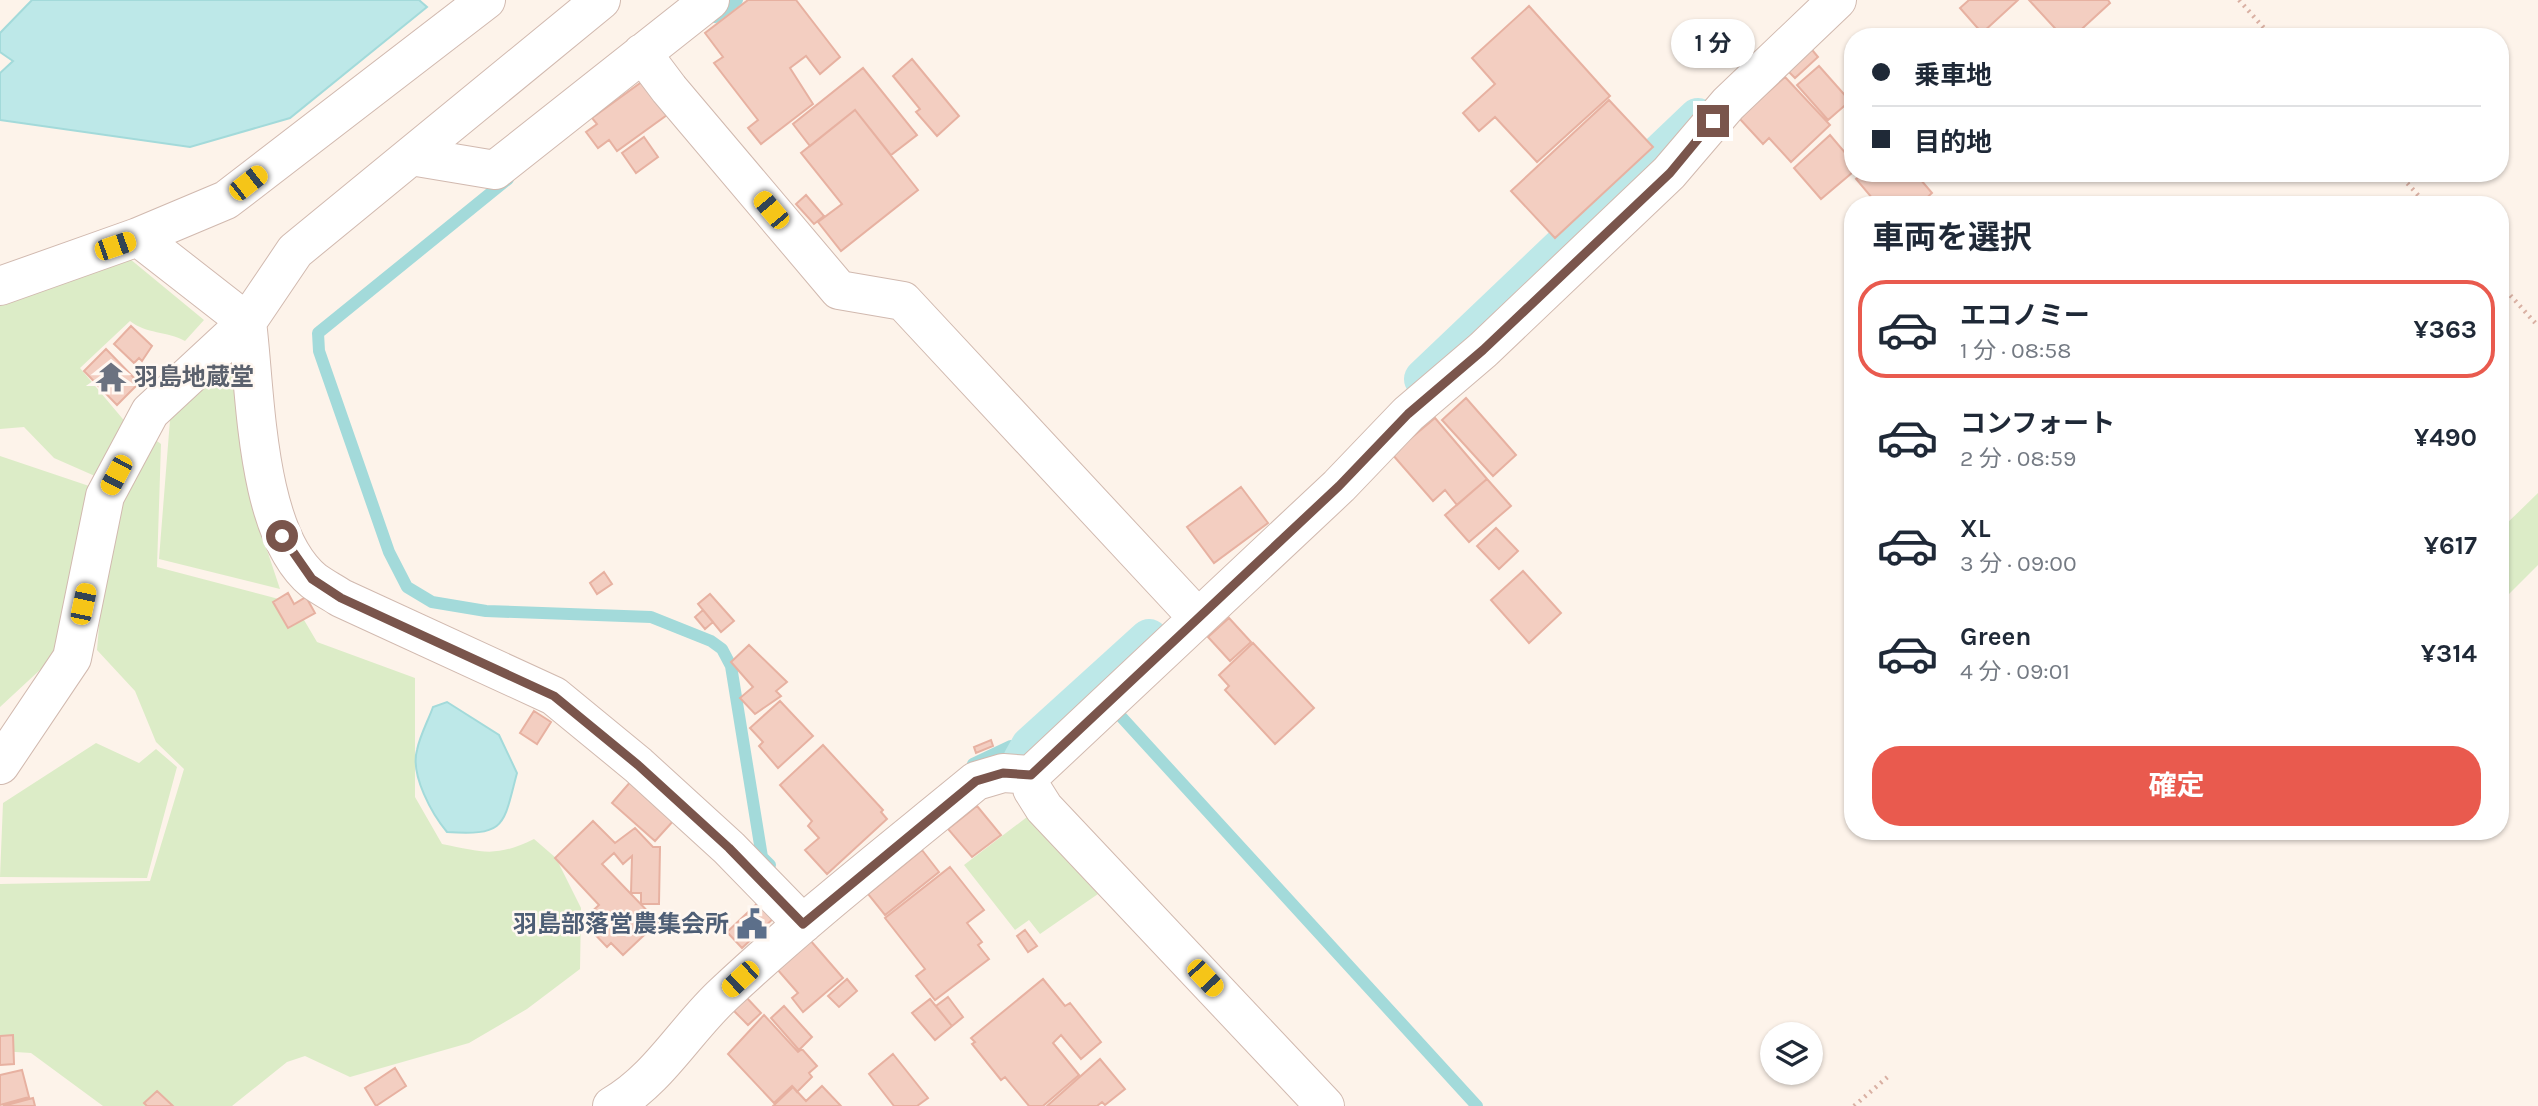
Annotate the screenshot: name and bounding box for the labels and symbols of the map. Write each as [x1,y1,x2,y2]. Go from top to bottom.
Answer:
callout: 1 分 [1671,19,1755,68]
route end [1697,105,1729,137]
car [225,162,272,204]
car [750,187,793,233]
car [92,229,139,263]
temple icon: 羽島地蔵堂 [94,360,128,394]
place label: 羽島地蔵堂 [134,363,254,391]
car [97,452,136,498]
route start [266,520,298,552]
car [69,581,98,627]
public building icon: 羽島部落営農集会所 [735,907,769,941]
place label: 羽島部落営農集会所 [513,910,729,938]
car [1183,955,1228,1001]
car [718,957,763,1001]

